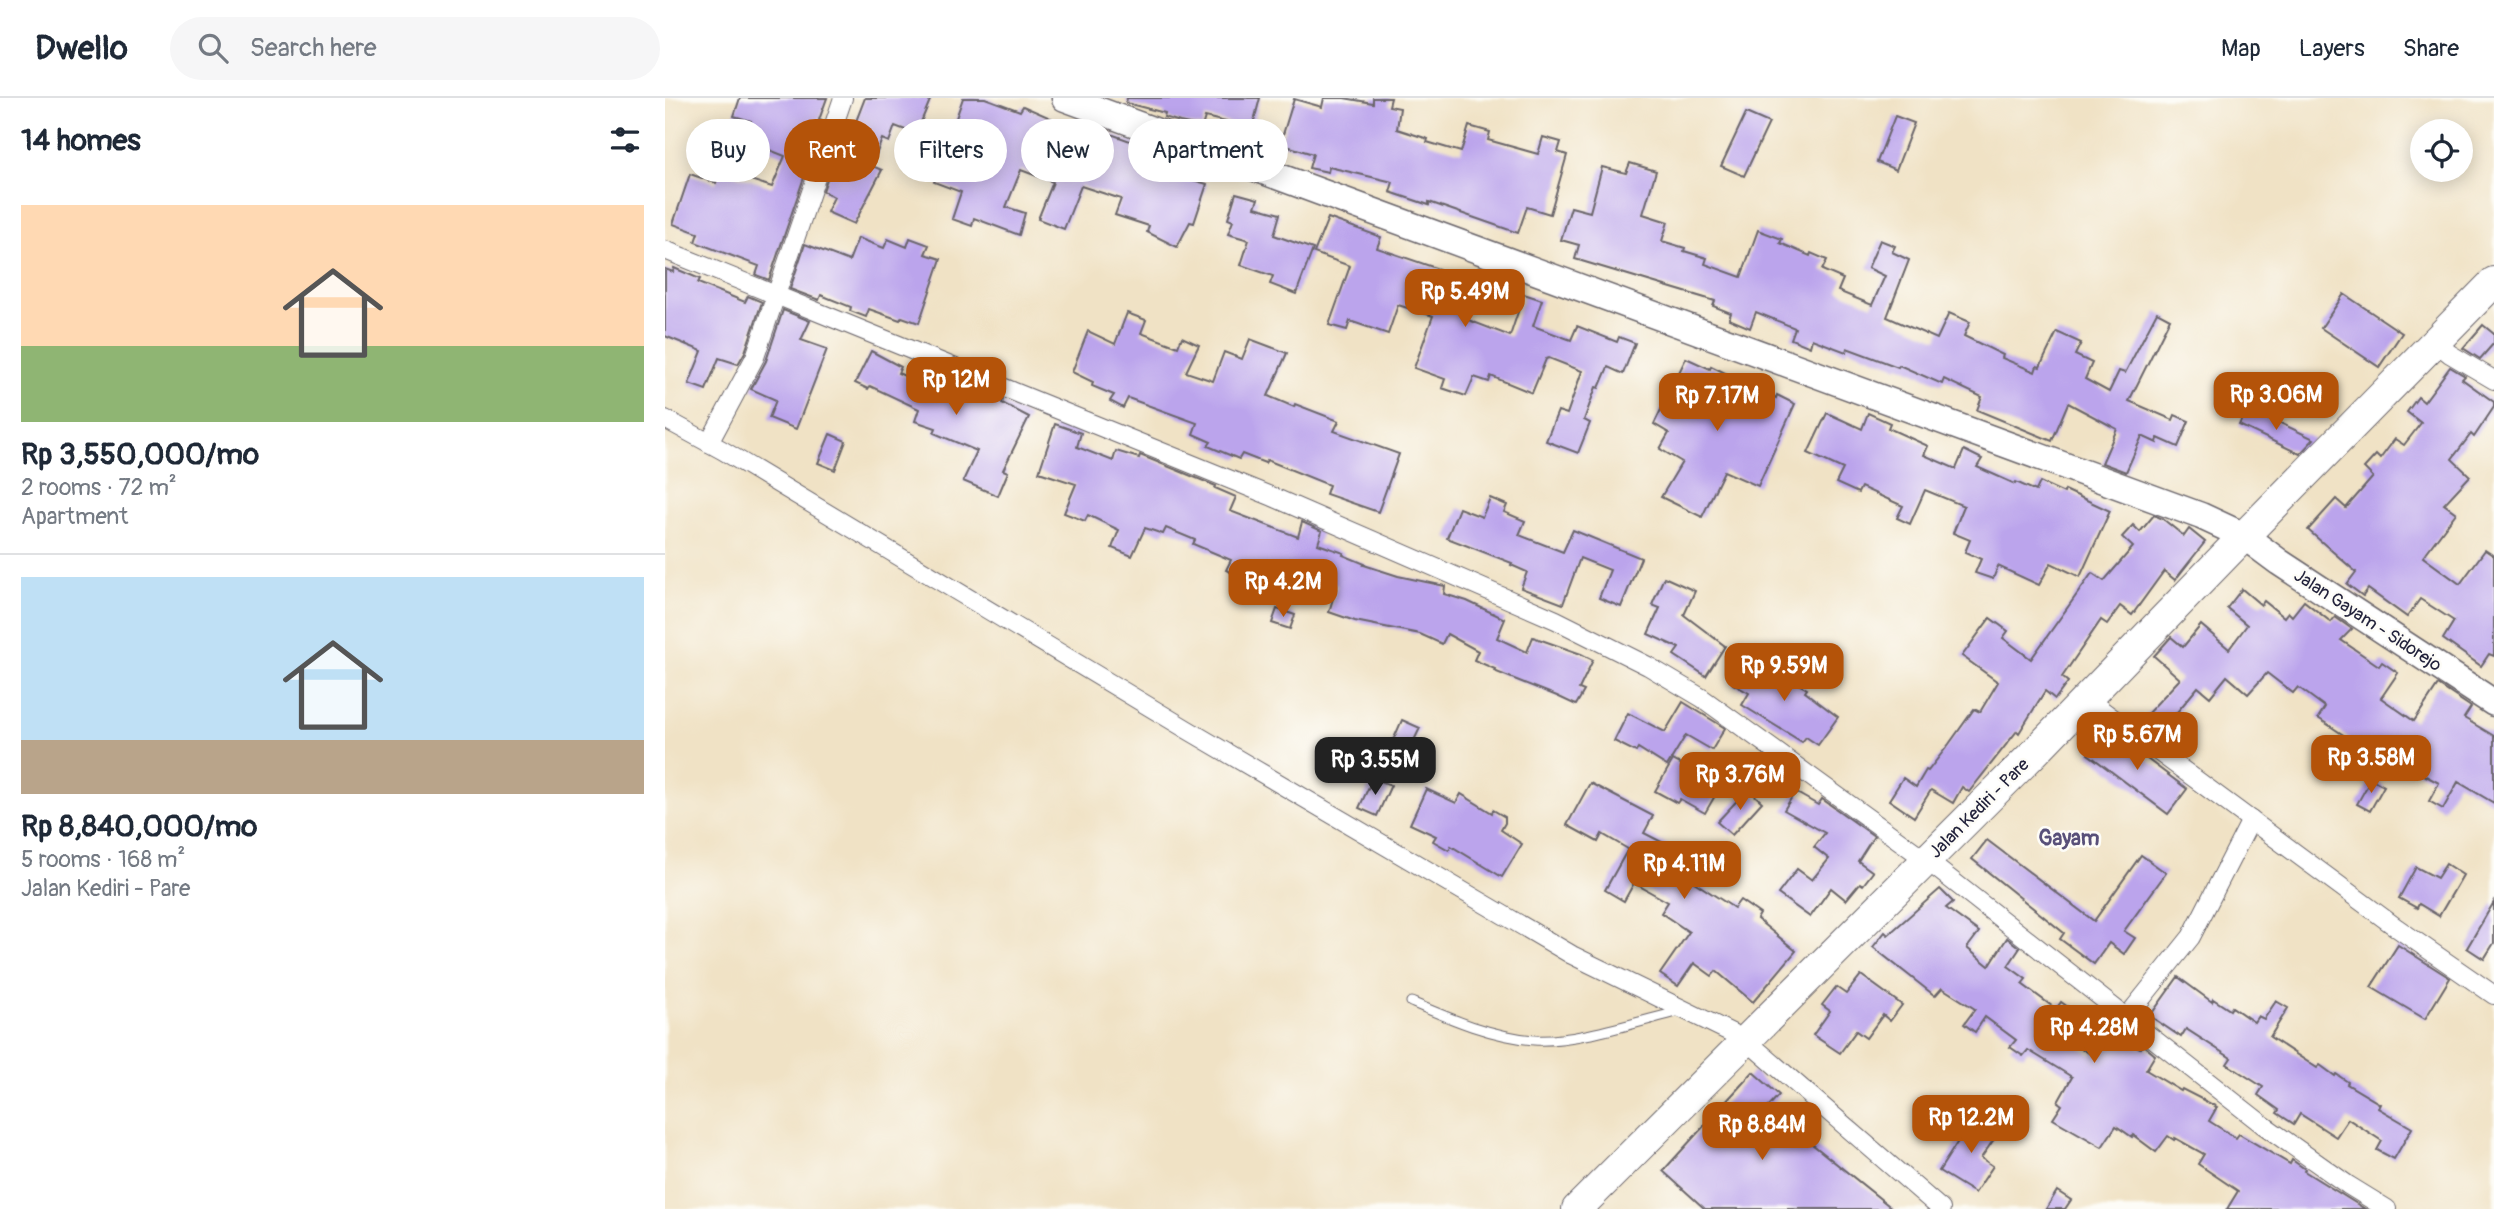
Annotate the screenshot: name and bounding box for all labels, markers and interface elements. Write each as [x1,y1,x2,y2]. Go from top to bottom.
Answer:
search box [170,17,660,80]
text: Dwello [35,28,128,69]
icon: search [194,29,232,67]
text: Search here [250,32,377,64]
text: Map [2221,34,2261,63]
text: Layers [2299,34,2365,63]
text: Share [2403,34,2459,63]
chip: Buy [686,119,770,182]
chip: Rent [784,119,880,182]
chip: Filters [894,119,1007,182]
chip: New [1021,119,1114,182]
chip: Apartment [1128,119,1288,182]
map controls [2410,119,2473,182]
button: locate [2410,119,2473,182]
icon: filters [606,121,644,159]
text: 14 homes [21,122,141,159]
icon: home [270,250,396,376]
pin: Rp 5.49M [1393,270,1537,329]
text: Rp 5.49M [1421,277,1509,306]
pin: Rp 12M [899,358,1013,417]
text: Rp 12M [922,365,990,394]
pin: Rp 3.06M [2204,372,2348,432]
pin: Rp 7.17M [1645,374,1789,433]
text: Rp 3.06M [2230,380,2322,409]
text: Rp 7.17M [1675,381,1759,410]
text: Rp 3,550,000/mo [21,436,259,473]
text: 2 rooms · 72 m² [21,473,177,502]
text: Apartment [21,502,128,531]
pin: Rp 4.2M [1218,560,1348,619]
street label: Jalan Gayam - Sidorejo [2290,564,2446,677]
text: Rp 4.2M [1245,567,1321,596]
icon: home [270,622,396,748]
pin: Rp 9.59M [1712,644,1856,703]
text: Rp 9.59M [1741,651,1827,680]
pin: Rp 5.67M [2065,712,2209,772]
text: Rp 5.67M [2093,720,2181,749]
pin: Rp 3.58M [2299,736,2443,795]
pin: Rp 3.55M [1303,738,1447,797]
text: Rp 3.58M [2327,743,2415,772]
text: Rp 3.55M [1331,745,1419,774]
pin: Rp 3.76M [1668,752,1812,812]
street label: Jalan Kediri - Pare [1924,753,2034,863]
text: Rp 3.76M [1695,760,1785,789]
text: Rp 8,840,000/mo [21,808,257,845]
district label: Gayam [2038,825,2100,852]
pin: Rp 4.11M [1612,842,1756,901]
text: 5 rooms · 168 m² [21,845,185,874]
text: Rp 4.11M [1643,849,1725,878]
text: Jalan Kediri - Pare [21,874,190,903]
pin: Rp 4.28M [2022,1006,2166,1065]
text: Rp 4.28M [2050,1013,2138,1042]
pin: Rp 12.2M [1899,1096,2043,1155]
pin: Rp 8.84M [1690,1102,1834,1162]
text: Rp 12.2M [1928,1103,2014,1132]
text: Rp 8.84M [1718,1110,1806,1139]

